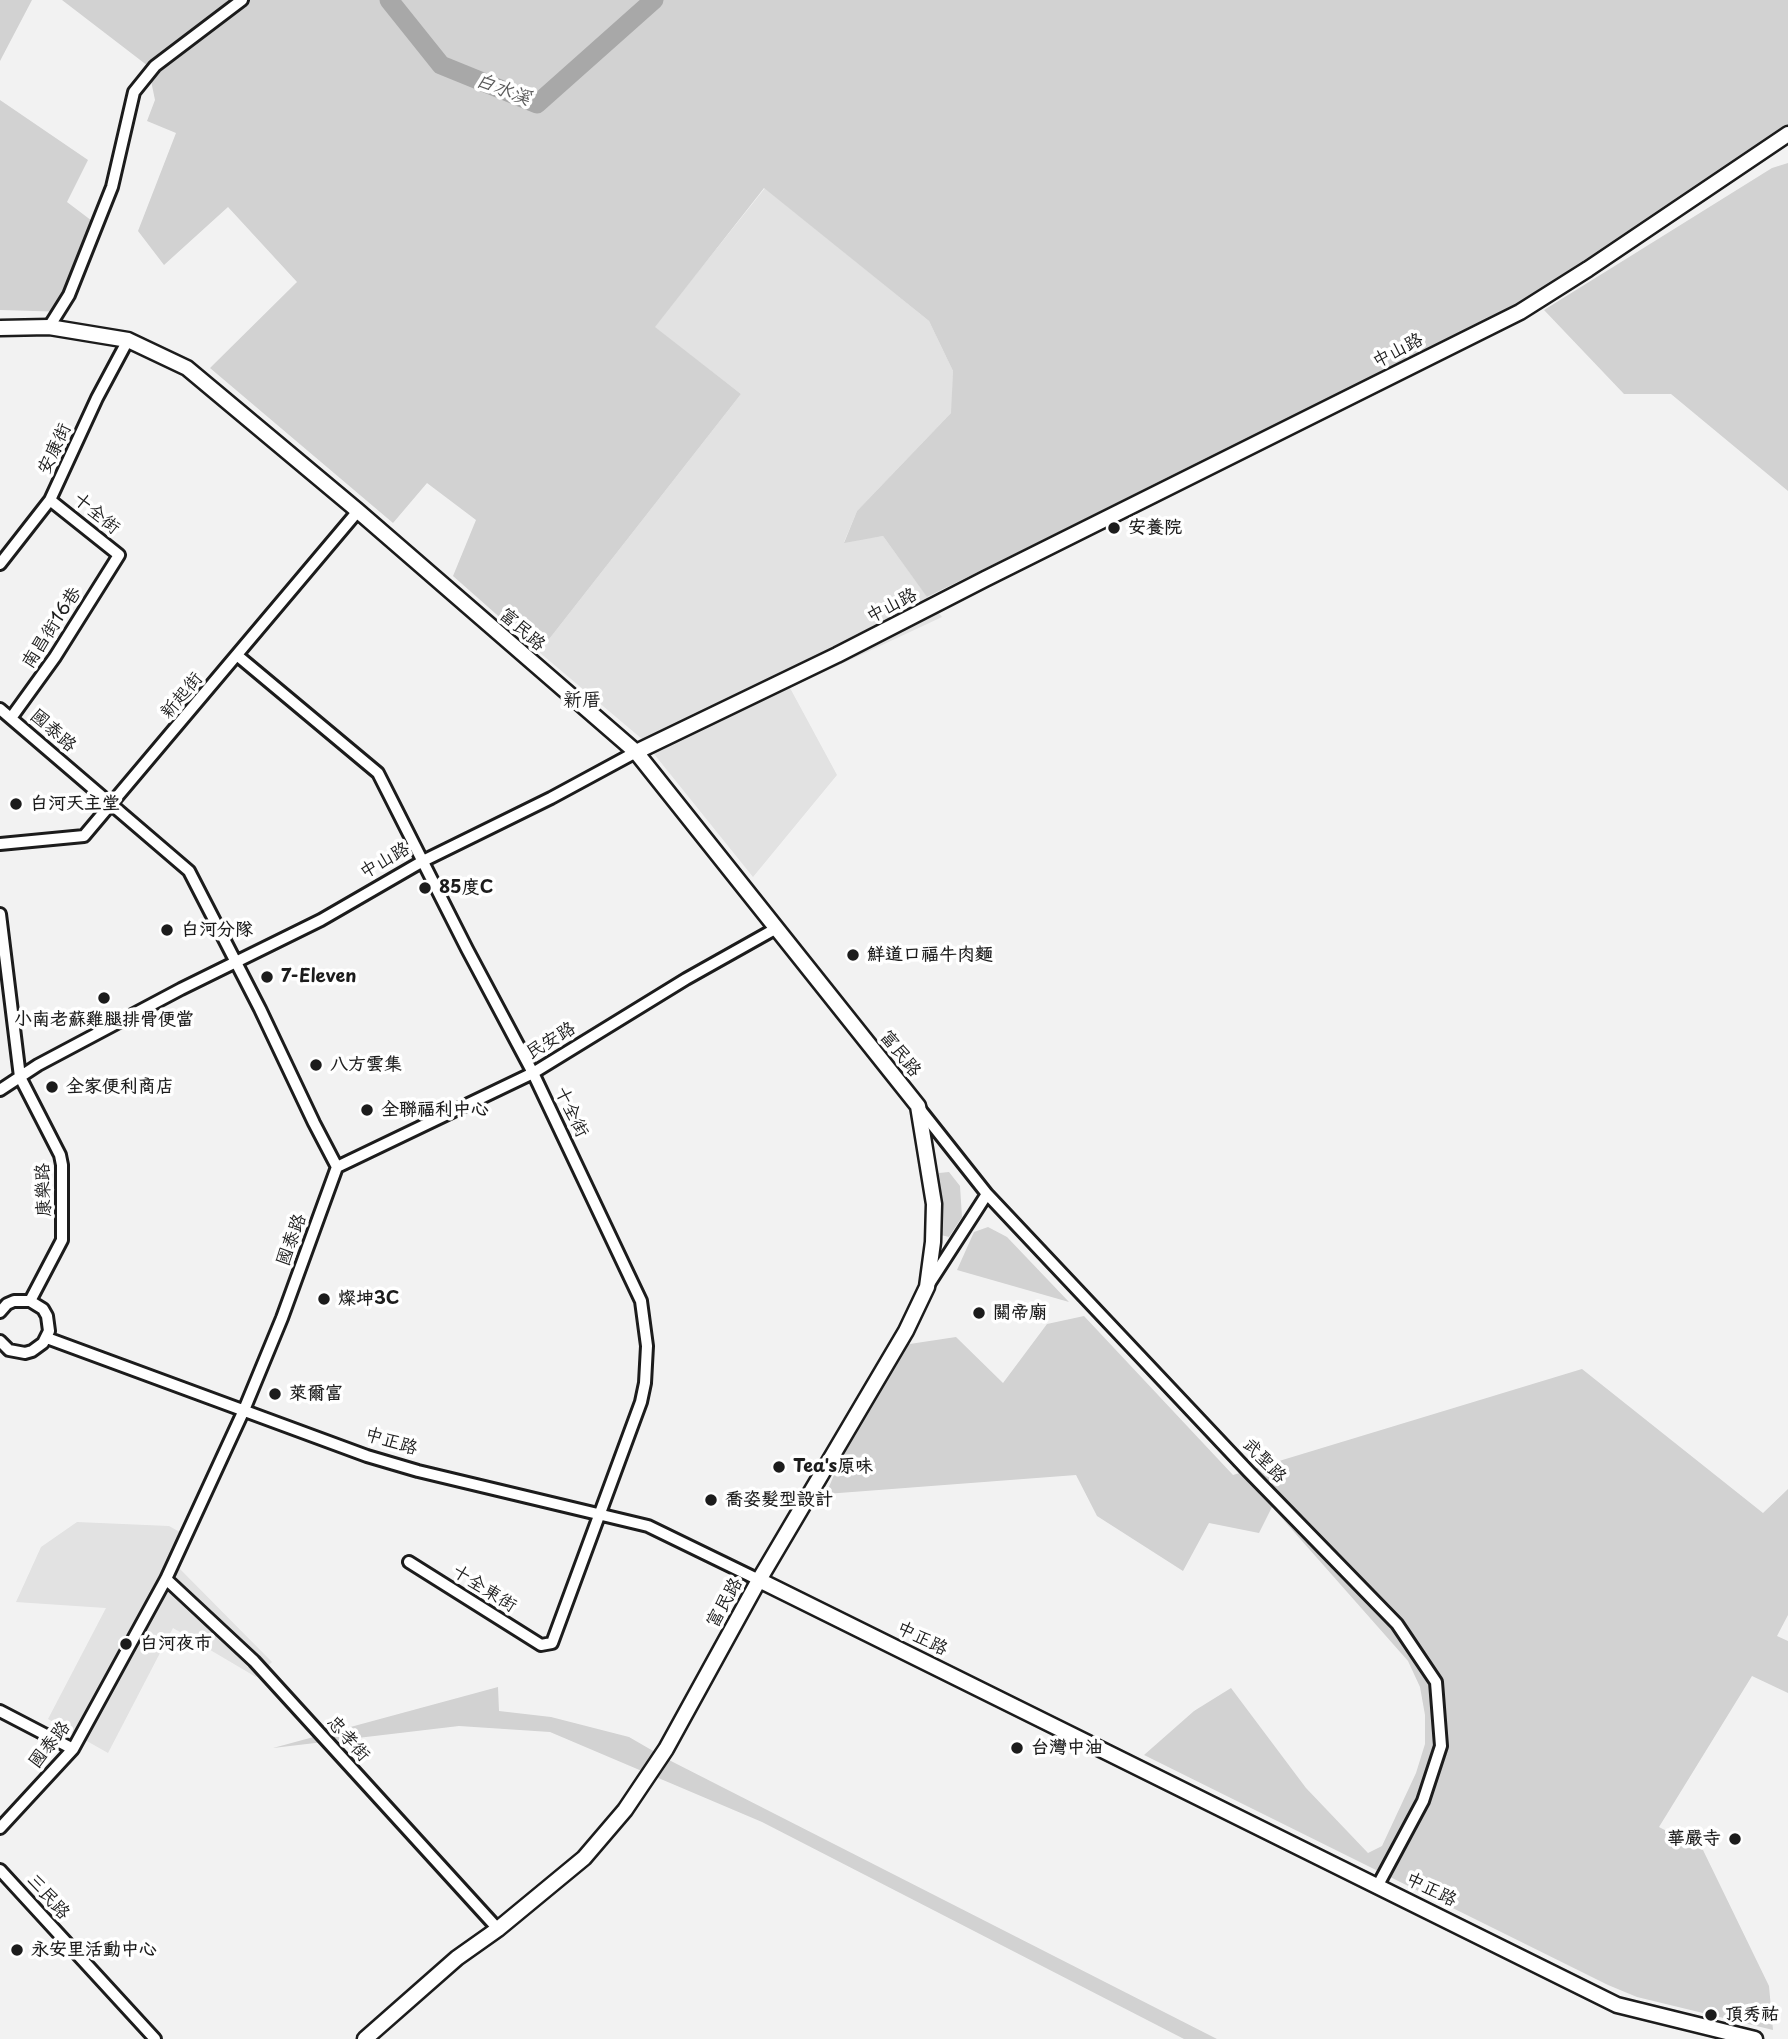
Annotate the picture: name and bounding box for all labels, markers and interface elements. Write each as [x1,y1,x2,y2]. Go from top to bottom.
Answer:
water label: 白水溪 [472,69,534,111]
street label: 中山路 [1369,329,1427,373]
street label: 安康街 [34,420,76,478]
street label: 十全街 [68,489,124,539]
place label: 安養院 [1128,517,1182,539]
marker: 安養院 [1106,520,1122,536]
street label: 南昌街16巷 [18,583,86,673]
street label: 中山路 [863,584,921,628]
street label: 富民路 [495,604,549,656]
street label: 新起街 [156,668,208,724]
district label: 新厝 [563,690,601,712]
street label: 國泰路 [26,705,80,757]
place label: 白河天主堂 [30,793,120,815]
marker: 白河天主堂 [8,796,24,812]
street label: 中山路 [356,838,414,884]
place label: 85度C [439,877,493,899]
marker: 85度C [417,880,433,896]
place label: 白河分隊 [181,919,253,941]
marker: 白河分隊 [159,922,175,938]
place label: 鮮道口福牛肉麵 [867,944,993,966]
marker: 鮮道口福牛肉麵 [845,947,861,963]
place label: 7-Eleven [281,966,356,988]
marker: 7-Eleven [259,969,275,985]
marker: 小南老蘇雞腿排骨便當 [96,990,112,1006]
place label: 小南老蘇雞腿排骨便當 [14,1009,194,1031]
street label: 民安路 [522,1018,580,1064]
street label: 富民路 [875,1026,925,1082]
place label: 八方雲集 [330,1054,402,1076]
marker: 八方雲集 [308,1057,324,1073]
place label: 全家便利商店 [66,1076,174,1098]
marker: 全家便利商店 [44,1079,60,1095]
street label: 十全街 [549,1083,593,1141]
place label: 全聯福利中心 [381,1099,489,1121]
marker: 全聯福利中心 [359,1102,375,1118]
street label: 康樂路 [32,1163,56,1217]
street label: 國泰路 [273,1211,311,1269]
place label: 燦坤3C [338,1288,399,1310]
marker: 燦坤3C [316,1291,332,1307]
place label: 關帝廟 [993,1302,1047,1324]
marker: 關帝廟 [971,1305,987,1321]
place label: 萊爾富 [289,1383,343,1405]
marker: 萊爾富 [267,1386,283,1402]
street label: 中正路 [362,1424,420,1460]
street label: 武聖路 [1237,1434,1291,1488]
place label: Tea's原味 [793,1456,873,1478]
marker: Tea's原味 [771,1459,787,1475]
place label: 喬姿髮型設計 [725,1489,833,1511]
marker: 喬姿髮型設計 [703,1492,719,1508]
street label: 十全東街 [448,1561,520,1617]
street label: 富民路 [702,1574,748,1632]
street label: 中正路 [893,1617,951,1661]
place label: 白河夜市 [140,1633,212,1655]
marker: 白河夜市 [118,1636,134,1652]
street label: 忠孝街 [322,1712,374,1766]
street label: 國泰路 [25,1717,75,1773]
place label: 台灣中油 [1031,1737,1103,1759]
marker: 台灣中油 [1009,1740,1025,1756]
place label: 華嚴寺 [1667,1828,1721,1850]
marker: 華嚴寺 [1727,1831,1743,1847]
street label: 中正路 [1402,1868,1460,1912]
street label: 三民路 [22,1870,74,1924]
place label: 永安里活動中心 [31,1939,157,1961]
marker: 永安里活動中心 [9,1942,25,1958]
place label: 頂秀祐 [1725,2004,1779,2026]
marker: 頂秀祐 [1703,2007,1719,2023]

